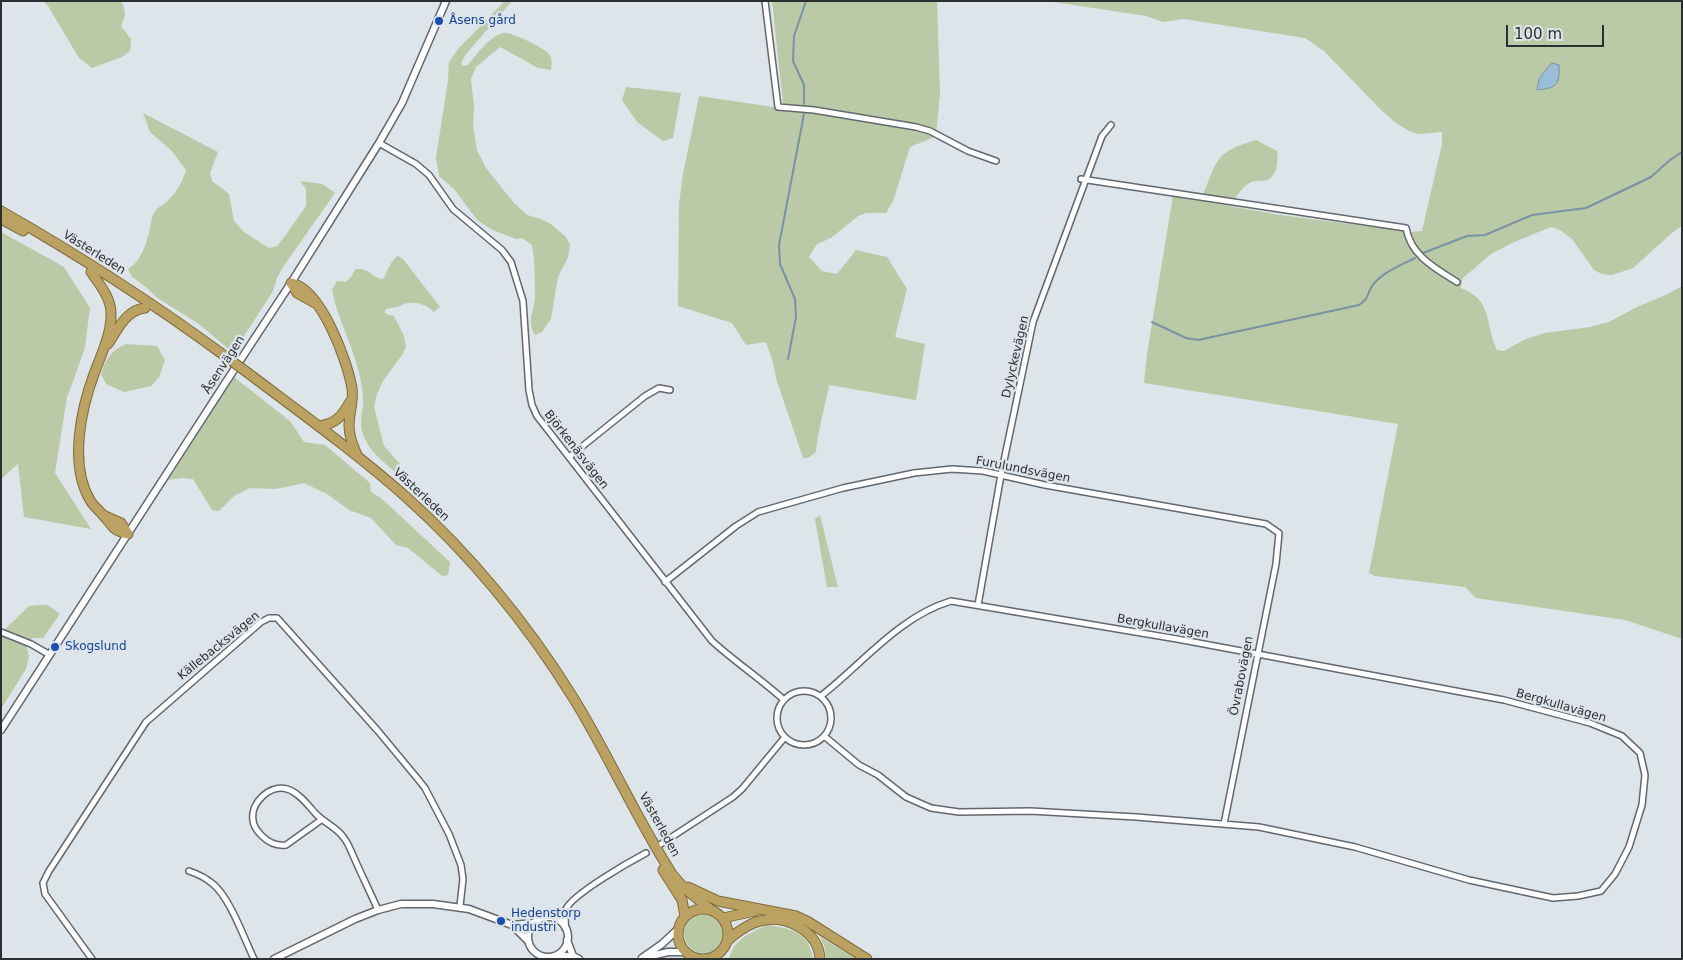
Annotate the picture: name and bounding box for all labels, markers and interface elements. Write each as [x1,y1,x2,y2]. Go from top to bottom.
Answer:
place label: Åsens gård [449,14,516,28]
marker: Åsens gård [433,15,445,27]
scale bar [1508,15,1606,47]
text: 100 m [1514,25,1562,43]
street label: Västerleden [60,228,128,278]
street label: Dylyckevägen [999,314,1033,400]
street label: Åsenvägen [200,333,248,397]
street label: Björkenäsvägen [541,408,611,492]
street label: Furulundsvägen [975,454,1071,486]
street label: Västerleden [390,465,452,525]
street label: Källebacksvägen [175,609,263,683]
street label: Bergkullavägen [1116,612,1210,642]
street label: Övrabovägen [1227,635,1257,717]
place label: Skogslund [65,640,127,654]
marker: Skogslund [49,641,61,653]
street label: Bergkullavägen [1514,686,1608,726]
street label: Västerleden [635,790,683,860]
place label: Hedenstorp industri [511,907,581,935]
marker: Hedenstorp industri [495,915,507,927]

